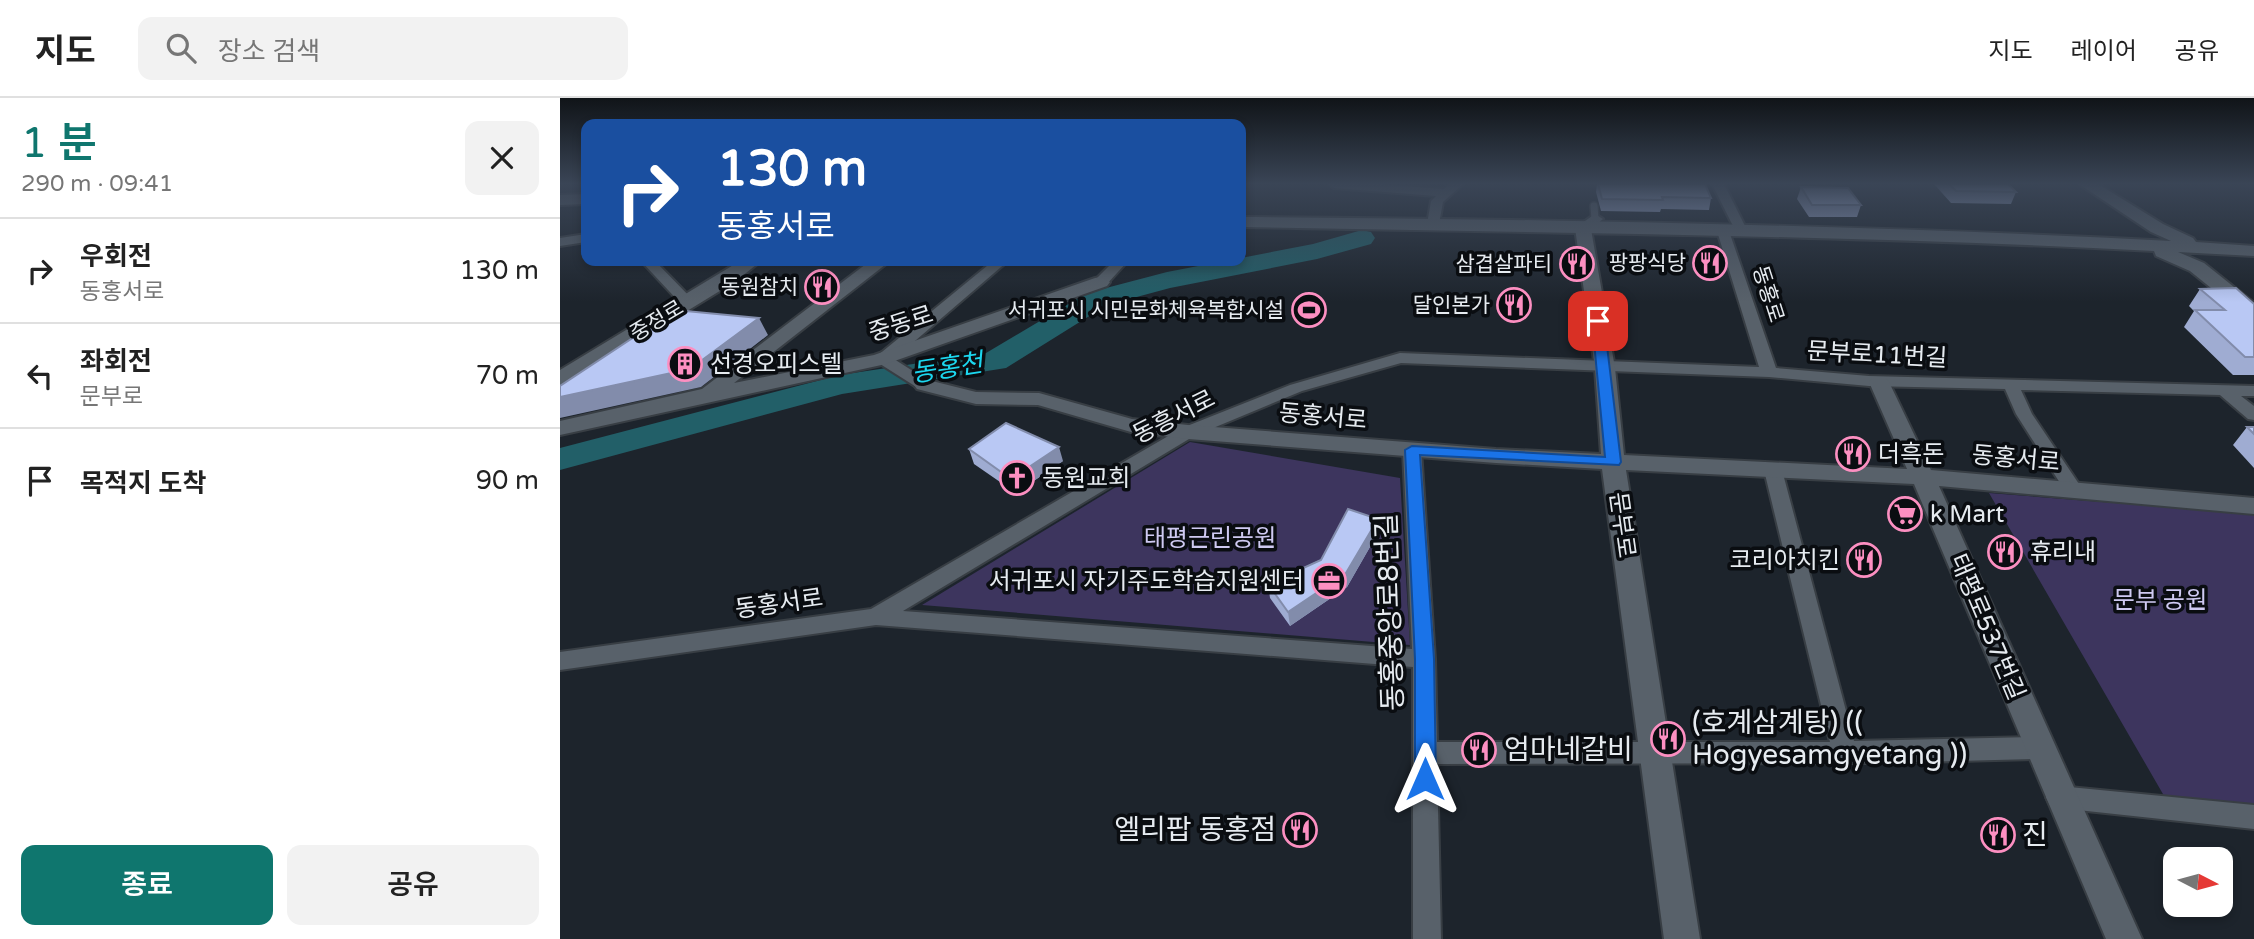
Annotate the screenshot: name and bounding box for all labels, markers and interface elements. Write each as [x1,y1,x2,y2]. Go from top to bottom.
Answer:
search box [138,17,628,80]
icon: search [162,29,200,67]
text: 지도 [35,32,96,71]
text: 장소 검색 [218,36,320,67]
text: 지도 [1988,37,2033,66]
text: 레이어 [2071,37,2137,66]
text: 공유 [2175,37,2219,66]
text: 1 분 [21,118,97,169]
button: close [465,121,539,195]
text: 130 m [717,140,867,199]
icon: right [602,147,693,238]
text: 290 m · 09:41 [21,170,173,198]
text: 동홍서로 [717,208,835,246]
text: 우회전 [80,241,152,272]
restaurant icon: 팡팡식당 [1691,244,1729,282]
restaurant icon: 삼겹살파티 [1558,245,1596,283]
place label: 팡팡식당 [1609,251,1686,276]
icon: right [21,252,59,290]
place label: 삼겹살파티 [1455,252,1552,277]
text: 130 m [459,255,539,286]
street label: 동홍로 [1747,263,1789,325]
restaurant icon: 동원참치 [803,268,841,306]
place label: 동원참치 [721,275,798,300]
text: 동홍서로 [80,278,165,306]
restaurant icon: 달인본가 [1495,286,1533,324]
sports icon: 서귀포시 시민문화체육복합시설 [1290,291,1328,329]
pin [1568,291,1628,351]
place label: 달인본가 [1413,293,1490,318]
street label: 중정로 [626,295,688,347]
place label: 서귀포시 시민문화체육복합시설 [1008,298,1284,323]
street label: 중동로 [865,300,937,348]
icon: arrive [1579,302,1617,340]
street label: 문부로11번길 [1806,337,1948,373]
building icon: 선경오피스텔 [666,345,704,383]
text: 좌회전 [80,346,152,377]
water label: 동홍천 [909,347,988,389]
place label: 선경오피스텔 [710,350,842,379]
icon: left [21,357,59,395]
text: 70 m [476,360,539,391]
text: 문부로 [80,383,143,411]
street label: 동흥서로 [1128,384,1220,450]
street label: 동홍서로 [1278,399,1368,435]
restaurant icon: 더흑돈 [1834,435,1872,473]
place label: 더흑돈 [1878,440,1944,469]
street label: 동홍서로 [1971,441,2061,477]
church icon: 동원교회 [998,459,1036,497]
icon: arrive [21,462,59,500]
place label: 동원교회 [1042,464,1130,493]
text: 90 m [476,465,539,496]
text: 목적지 도착 [80,468,206,499]
street label: 문부로 [1603,490,1641,560]
supermarket icon: k Mart [1886,495,1924,533]
place label: k Mart [1930,500,2004,529]
street label: 동홍중앙로8번길 [1370,513,1410,711]
park label: 태평근린공원 [1144,524,1276,553]
restaurant icon: 휴리내 [1986,533,2024,571]
place label: 휴리내 [2030,538,2096,567]
restaurant icon: 코리아치킨 [1845,541,1883,579]
place label: 코리아치킨 [1730,546,1840,575]
street label: 태평로537번길 [1943,550,2031,704]
office icon: 서귀포시 자기주도학습지원센터 [1310,562,1348,600]
place label: 서귀포시 자기주도학습지원센터 [989,567,1304,596]
street label: 동홍서로 [733,583,825,625]
park label: 문부 공원 [2113,586,2207,615]
place label: (호계삼계탕) (( Hogyesamgyetang )) [1692,706,1967,772]
restaurant icon: (호계삼계탕) (( Hogyesamgyetang )) [1649,720,1687,758]
restaurant icon: 엄마네갈비 [1460,731,1498,769]
place label: 엄마네갈비 [1504,733,1633,767]
position arrow [1388,742,1462,816]
restaurant icon: 엘리팝 동홍점 [1281,811,1319,849]
place label: 엘리팝 동홍점 [1114,813,1276,847]
restaurant icon: 진 [1979,816,2017,854]
place label: 진 [2022,818,2048,852]
button: 종료 [21,845,273,925]
button: 공유 [287,845,539,925]
north arrow [2163,847,2233,917]
map controls [2163,847,2233,917]

